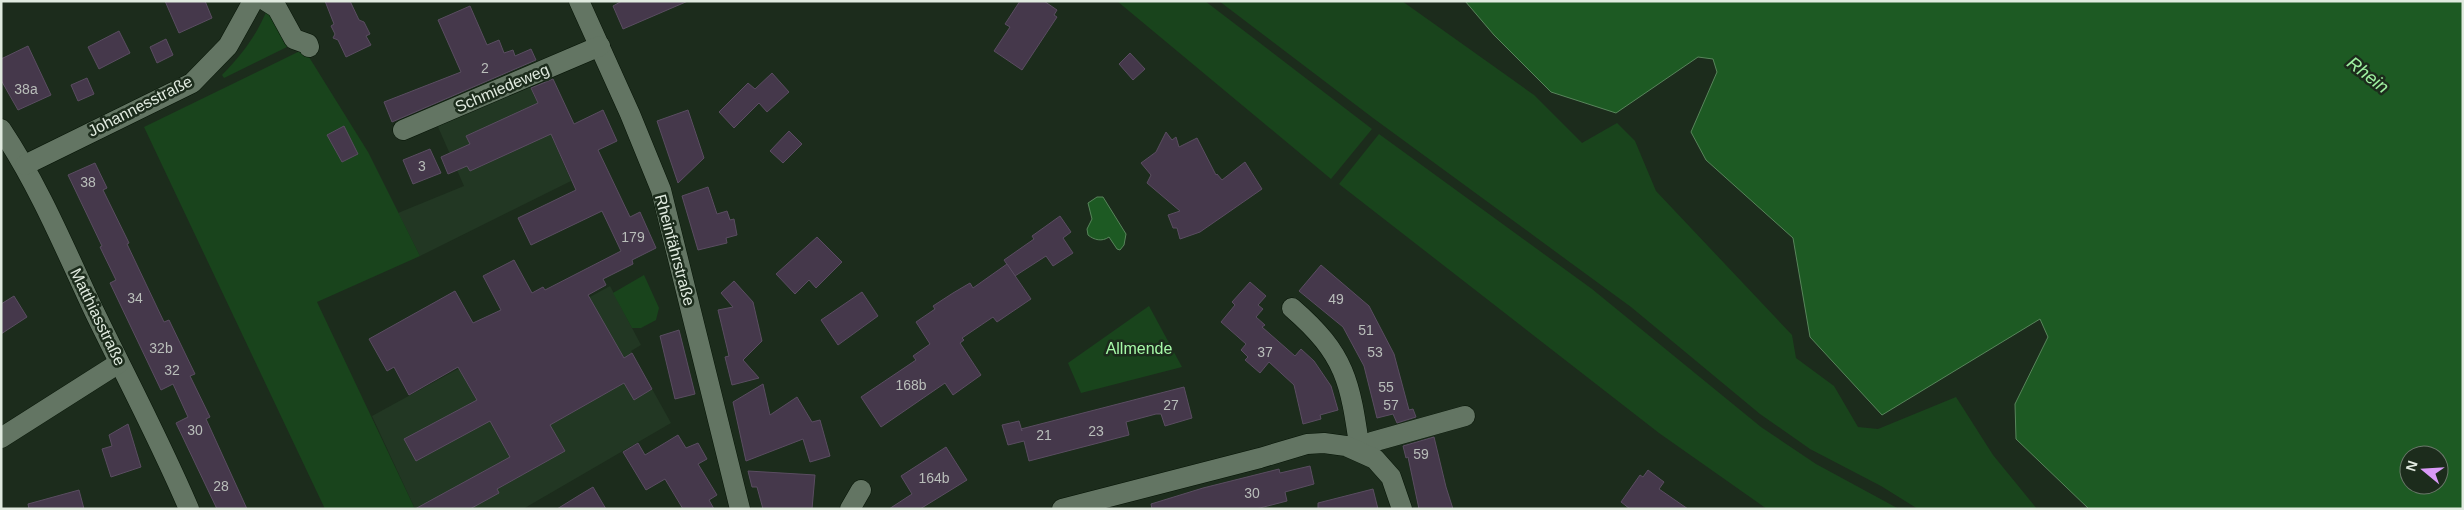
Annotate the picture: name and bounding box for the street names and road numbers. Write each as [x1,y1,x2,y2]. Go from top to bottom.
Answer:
street label: Schmiedeweg [452,61,552,115]
street label: Johannesstraße [85,72,195,140]
street label: Rheinfährstraße [652,192,698,308]
street label: Matthiasstraße [67,266,129,368]

